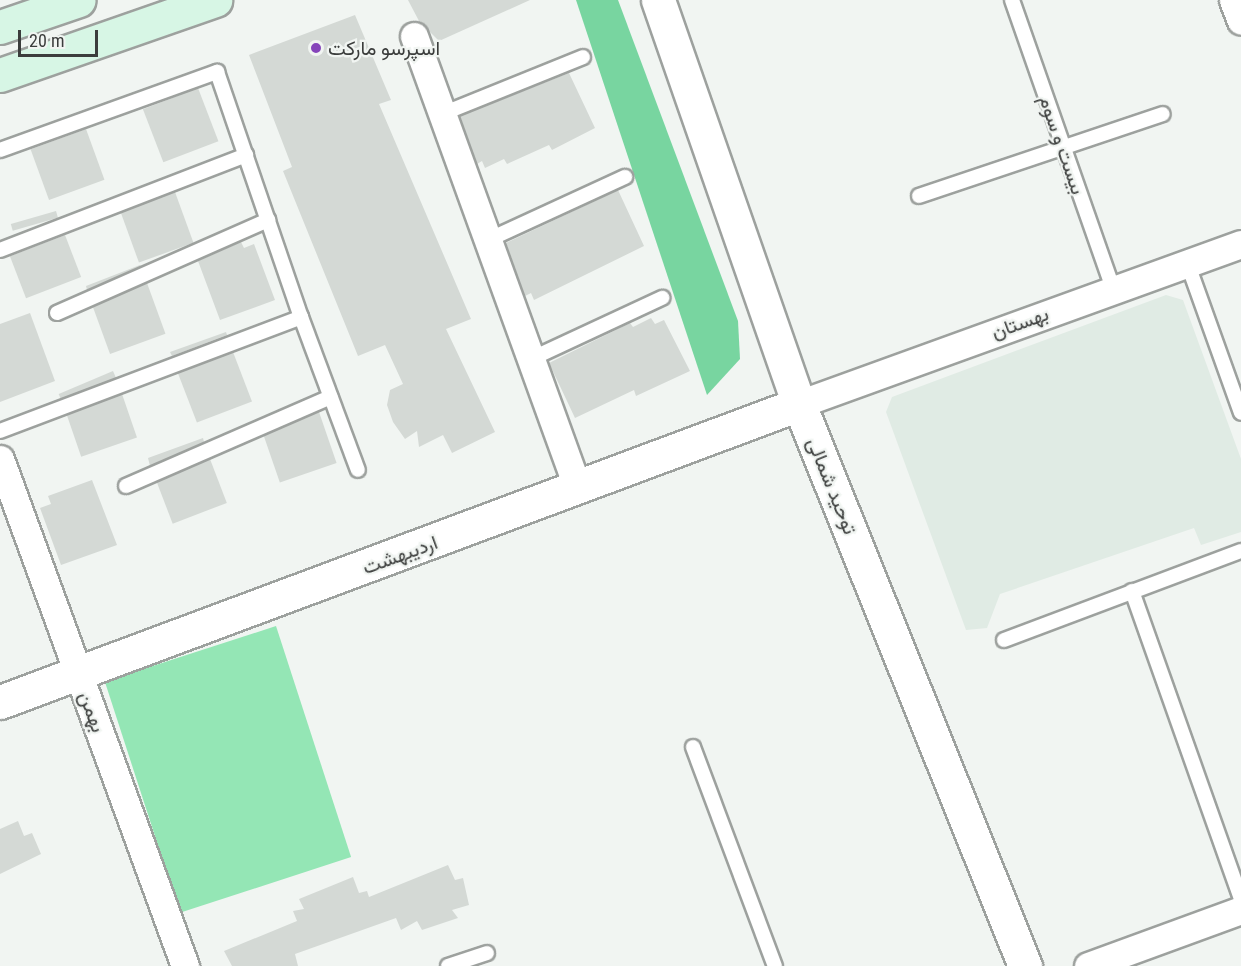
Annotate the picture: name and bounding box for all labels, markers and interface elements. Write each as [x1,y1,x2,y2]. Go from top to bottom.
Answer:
scale bar [21,18,100,56]
text: 20 m [29,30,64,51]
place label: اسپرسو مارکت [328,36,440,60]
marker: اسپرسو مارکت [309,41,323,55]
street label: بیست و سوم [1034,92,1090,198]
street label: بهستان [988,302,1052,344]
street label: توحید شمالی [802,434,862,538]
street label: اردیبهشت [359,530,441,580]
street label: بهمن [74,688,110,736]

